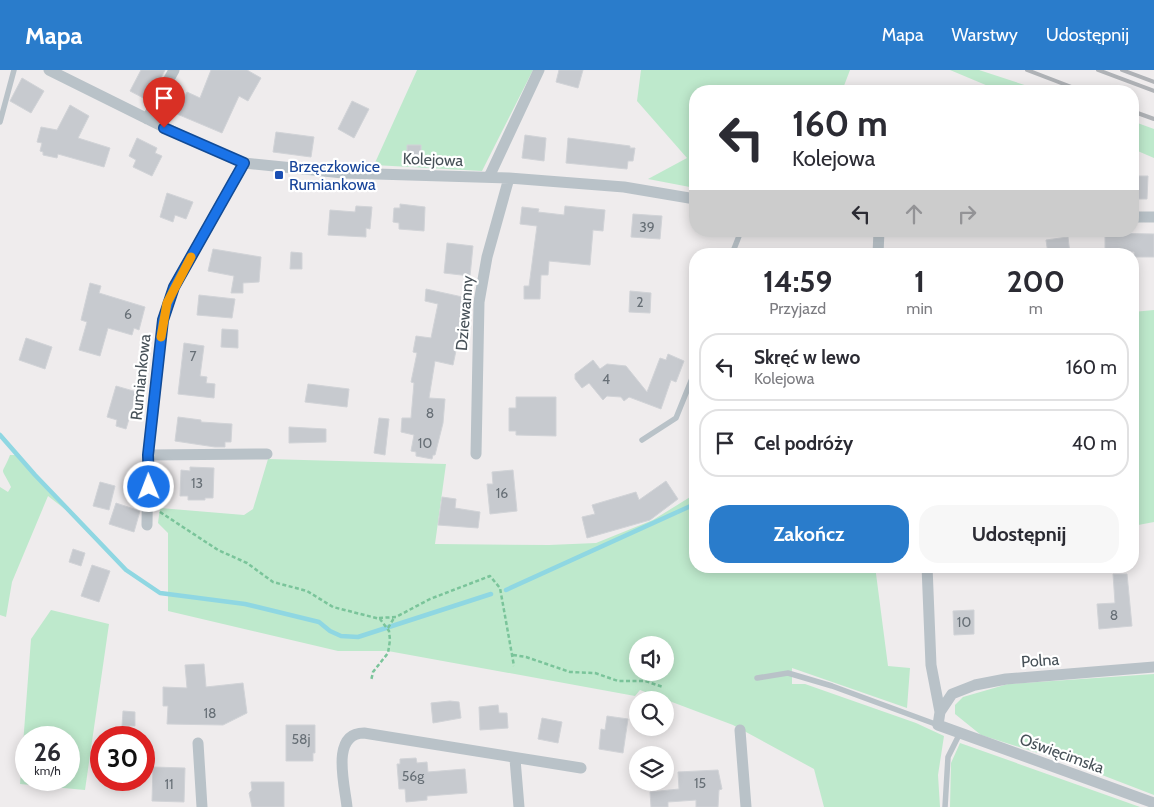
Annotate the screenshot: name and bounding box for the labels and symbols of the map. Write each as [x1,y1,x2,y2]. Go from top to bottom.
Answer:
pin [143,77,185,128]
street label: Kolejowa [402,149,464,170]
place label: Brzęczkowice Rumiankowa [289,157,380,194]
marker: Brzęczkowice Rumiankowa [273,169,285,181]
house number: 39 [639,218,655,236]
street label: Dziewanny [452,275,477,352]
house number: 2 [636,293,644,311]
house number: 6 [124,305,132,323]
street label: Rumiankowa [127,333,155,421]
house number: 7 [189,347,197,365]
house number: 4 [602,370,610,388]
house number: 8 [426,404,434,422]
house number: 10 [418,434,432,452]
position arrow [122,460,174,512]
house number: 13 [191,474,203,492]
house number: 16 [496,484,508,502]
house number: 8 [1110,606,1118,624]
house number: 10 [957,613,971,631]
street label: Polna [1020,650,1060,671]
house number: 18 [203,704,217,722]
speed limit sign: 30 [90,726,155,791]
street label: Oświęcimska [1017,729,1107,778]
house number: 58j [291,730,311,748]
house number: 56g [402,767,425,785]
house number: 15 [694,774,706,792]
house number: 11 [164,775,174,793]

